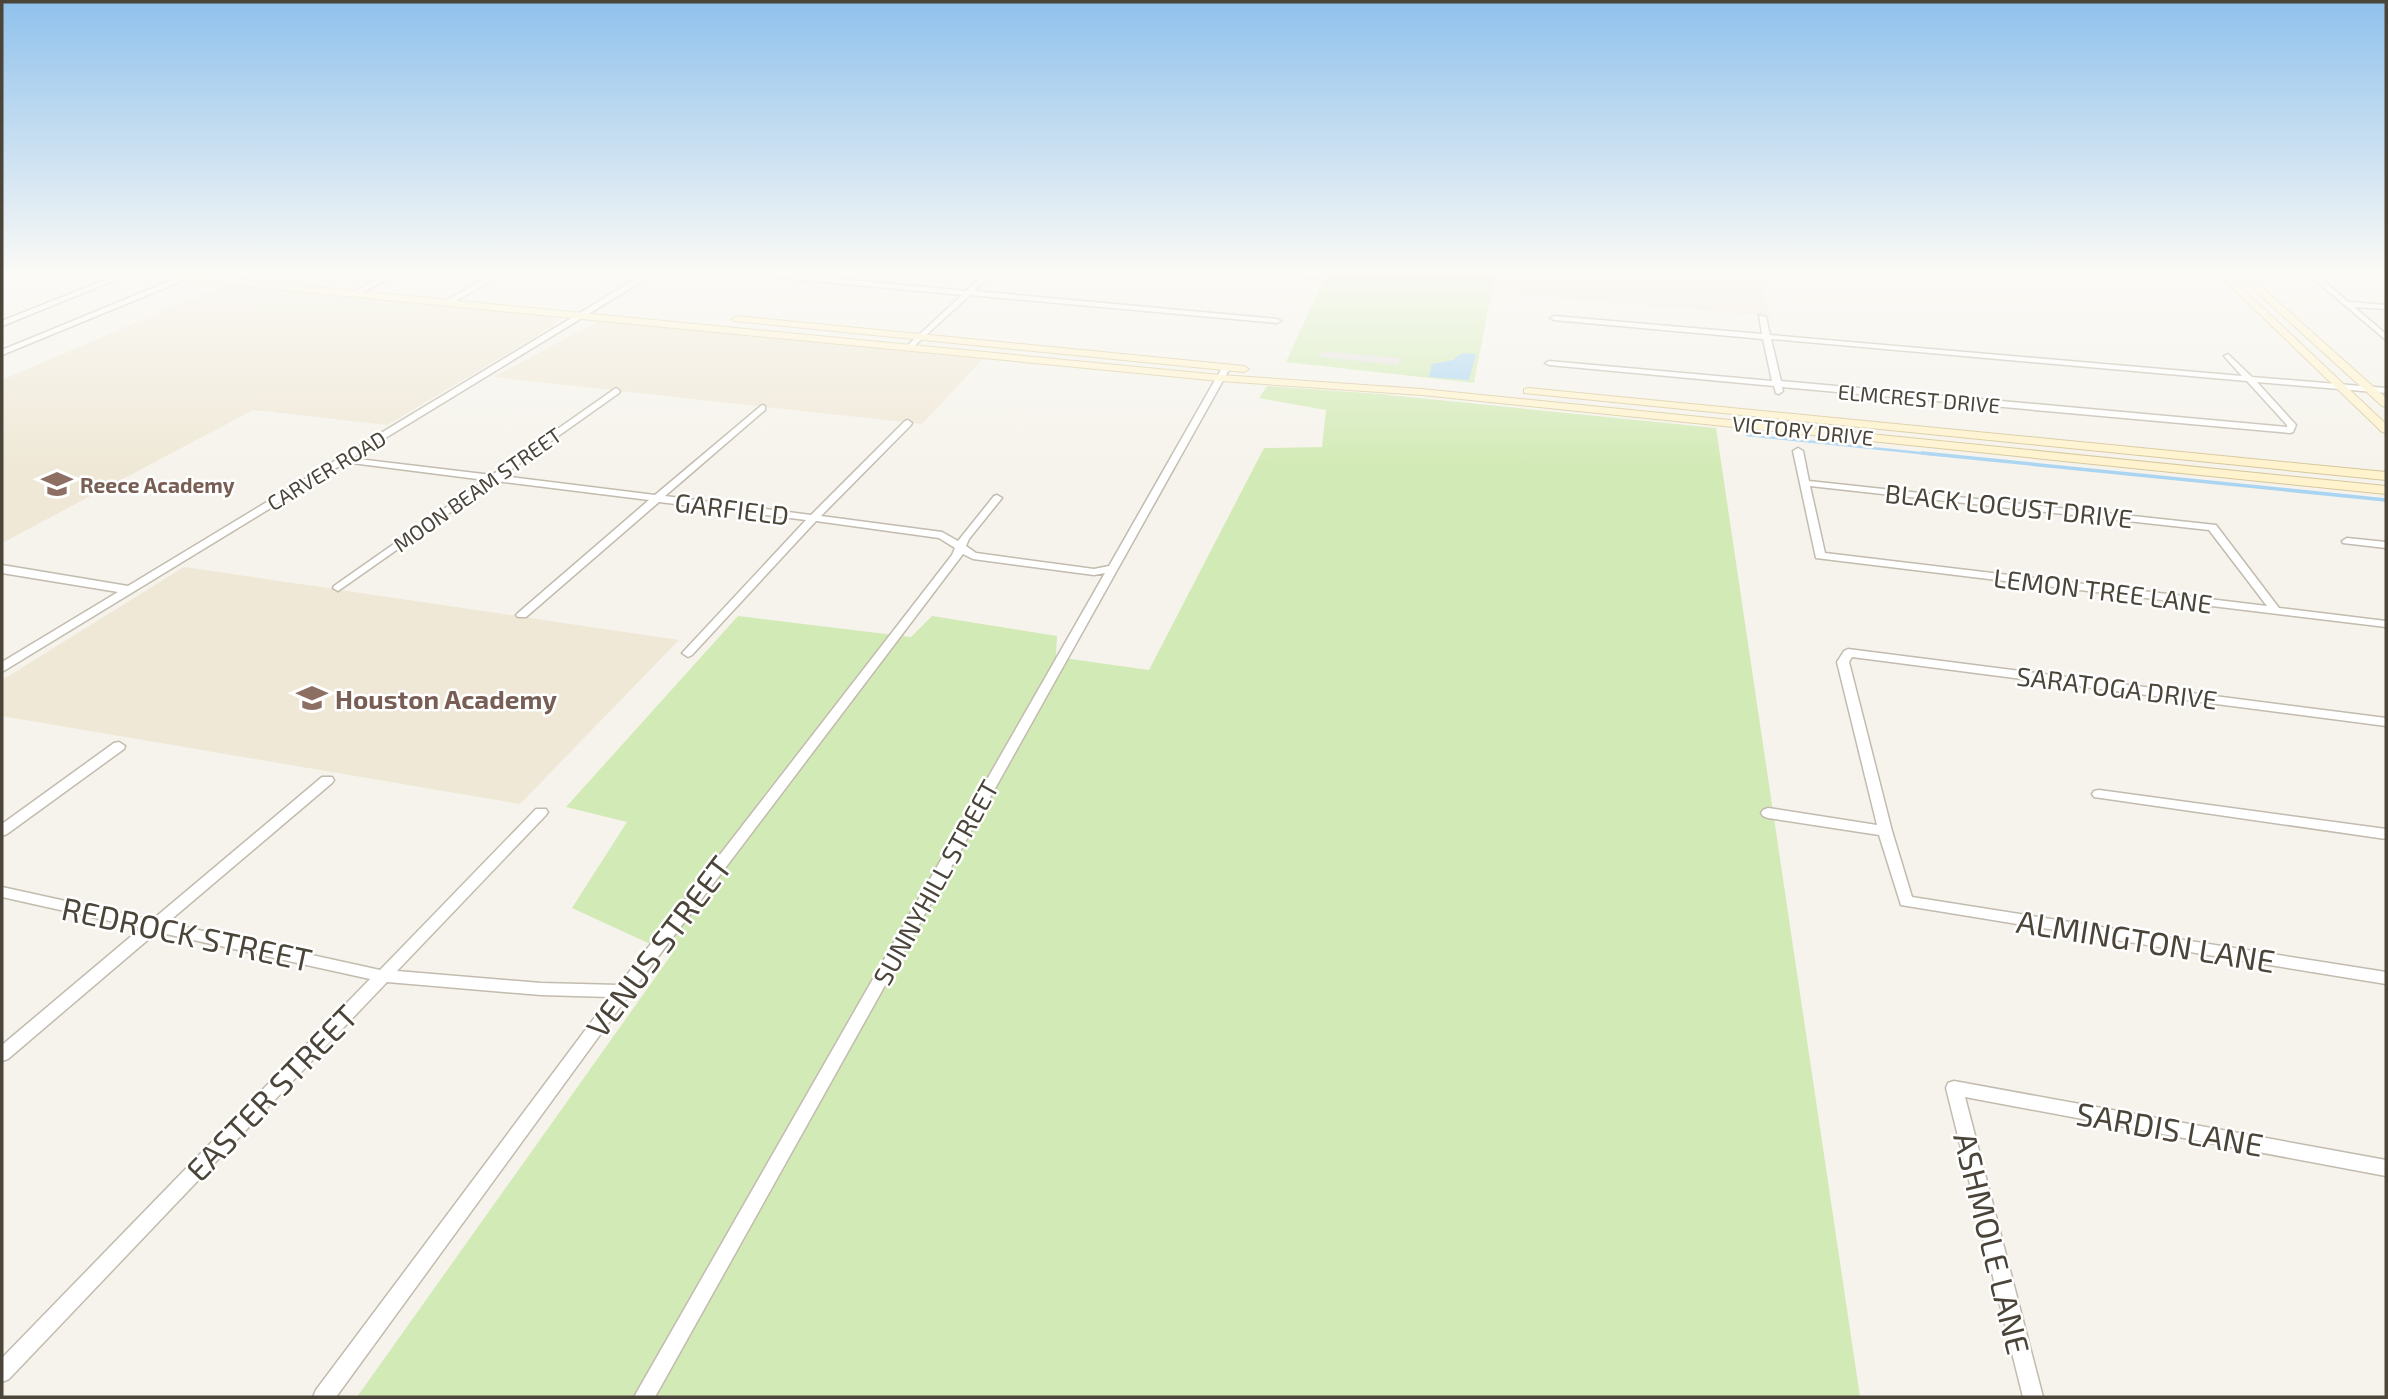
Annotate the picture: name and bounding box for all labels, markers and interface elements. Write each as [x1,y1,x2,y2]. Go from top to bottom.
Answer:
street label: ELMCREST DRIVE [1837,378,2001,418]
street label: VICTORY DRIVE [1731,410,1875,450]
street label: MOON BEAM STREET [388,422,566,556]
street label: CARVER ROAD [262,425,390,515]
school or university icon: Reece Academy [40,467,74,501]
place label: Reece Academy [80,472,235,498]
street label: BLACK LOCUST DRIVE [1883,477,2135,533]
street label: GARFIELD [673,486,791,530]
street label: LEMON TREE LANE [1992,561,2214,619]
street label: SARATOGA DRIVE [2015,659,2219,715]
school or university icon: Houston Academy [295,681,329,715]
place label: Houston Academy [335,683,557,715]
street label: SUNNYHILL STREET [866,774,1004,990]
street label: VENUS STREET [577,848,739,1044]
street label: REDROCK STREET [58,888,316,978]
street label: ALMINGTON LANE [2014,901,2278,979]
street label: EASTER STREET [177,996,365,1188]
street label: SARDIS LANE [2074,1093,2266,1163]
street label: ASHMOLE LANE [1947,1128,2039,1358]

